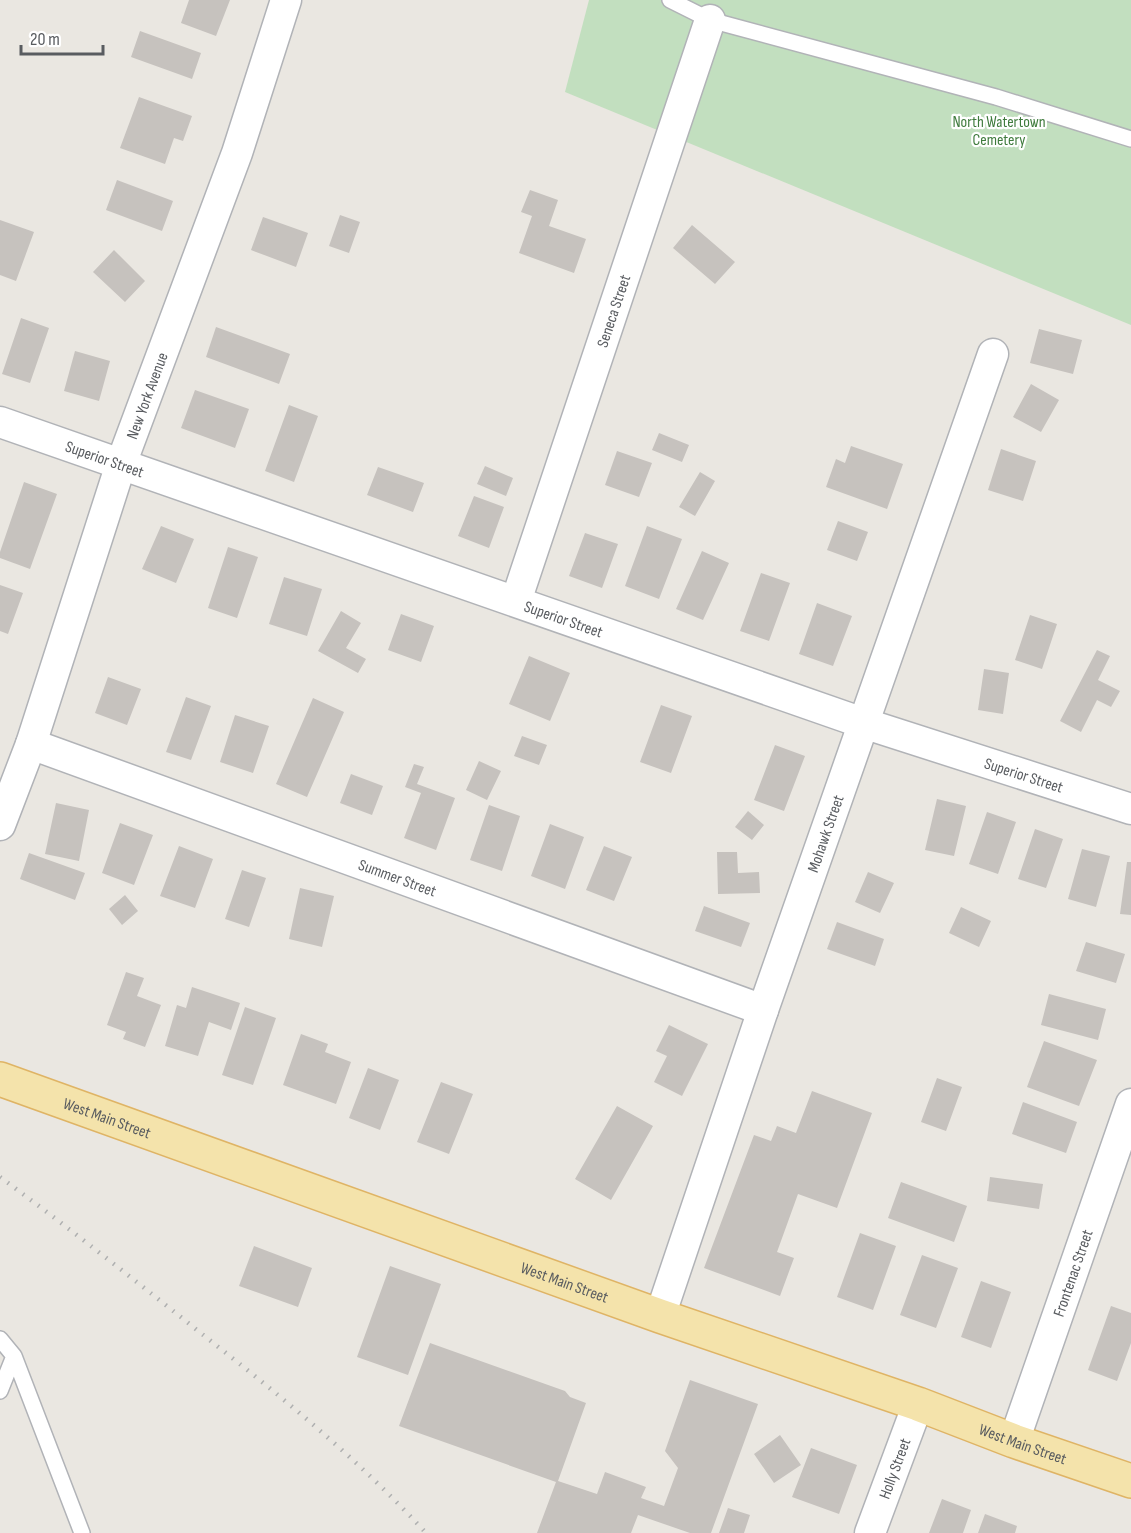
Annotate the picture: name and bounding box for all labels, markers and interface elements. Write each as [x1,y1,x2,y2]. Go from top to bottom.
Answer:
scale bar [21,18,104,56]
text: 20 m [30,29,60,50]
park label: North Watertown Cemetery [952,113,1046,150]
street label: Seneca Street [593,272,635,350]
street label: New York Avenue [123,350,173,442]
street label: Superior Street [63,438,146,482]
street label: Superior Street [521,598,605,642]
street label: Superior Street [982,755,1065,798]
street label: Mohawk Street [804,793,849,875]
street label: Summer Street [355,856,439,901]
street label: West Main Street [60,1095,153,1143]
street label: Frontenac Street [1050,1227,1098,1319]
street label: West Main Street [518,1259,611,1308]
street label: West Main Street [976,1420,1069,1469]
street label: Holly Street [876,1436,915,1502]

